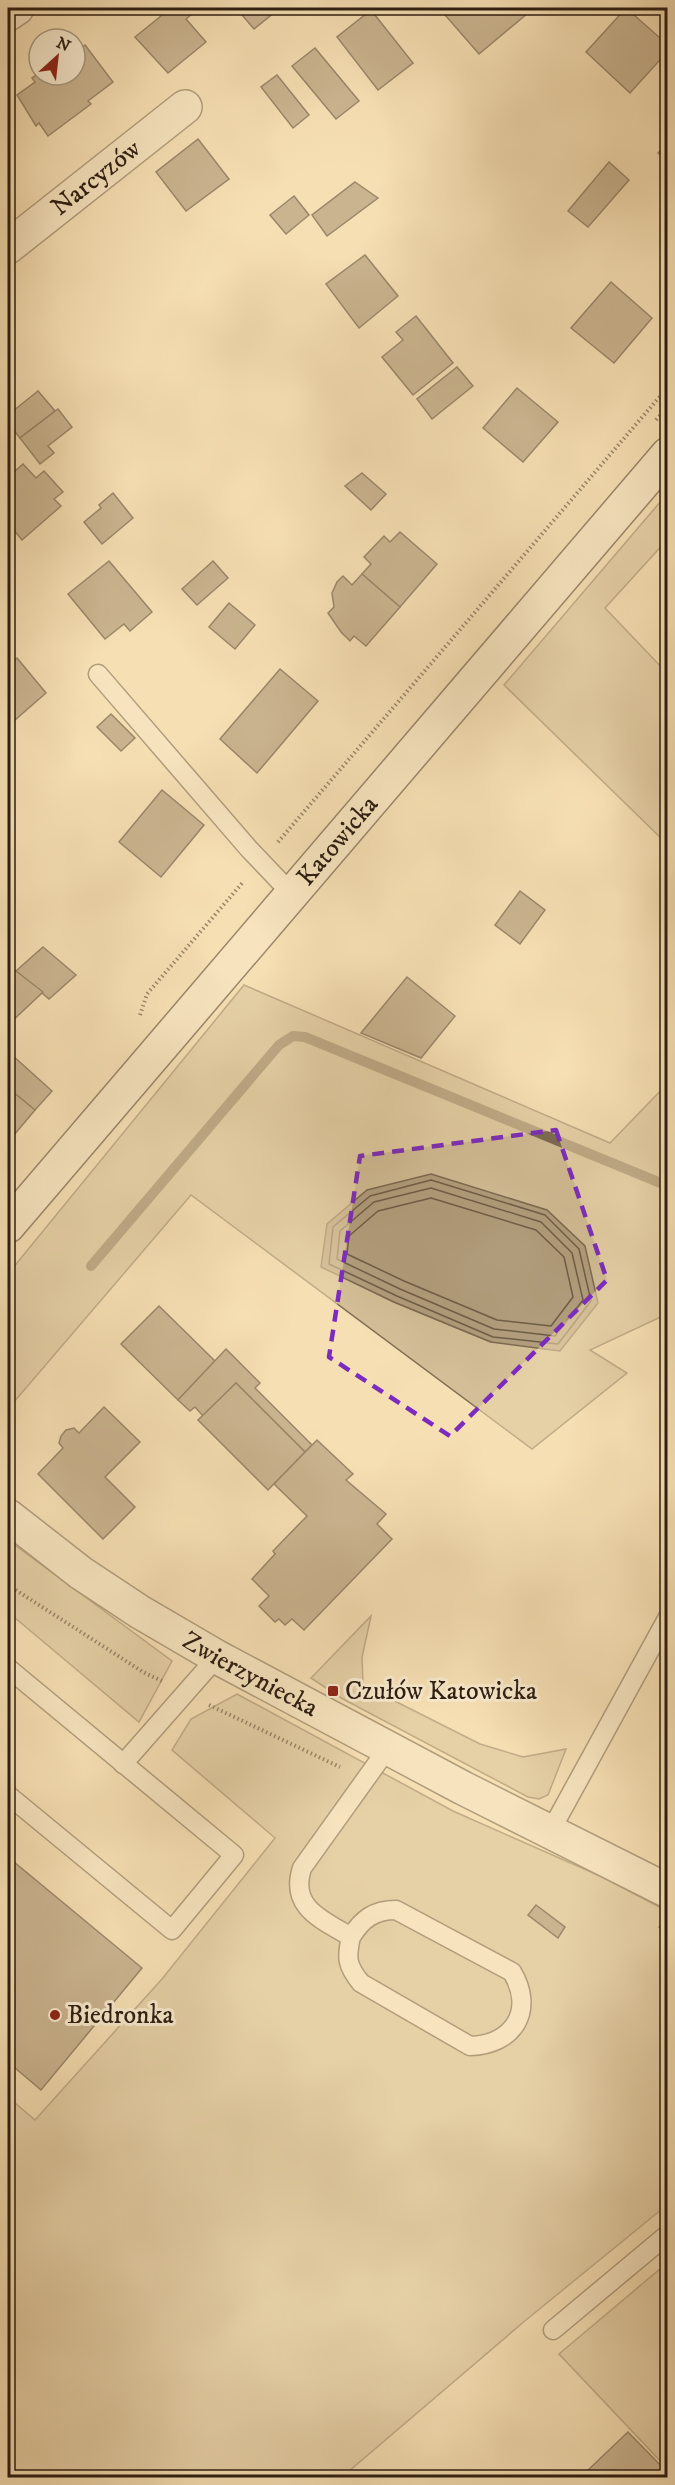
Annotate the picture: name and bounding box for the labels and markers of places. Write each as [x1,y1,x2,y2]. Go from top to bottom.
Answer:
place label: Czułów Katowicka [345,1675,537,1708]
marker: Czułów Katowicka [326,1684,340,1698]
place label: Biedronka [67,1999,174,2032]
marker: Biedronka [48,2008,62,2022]

